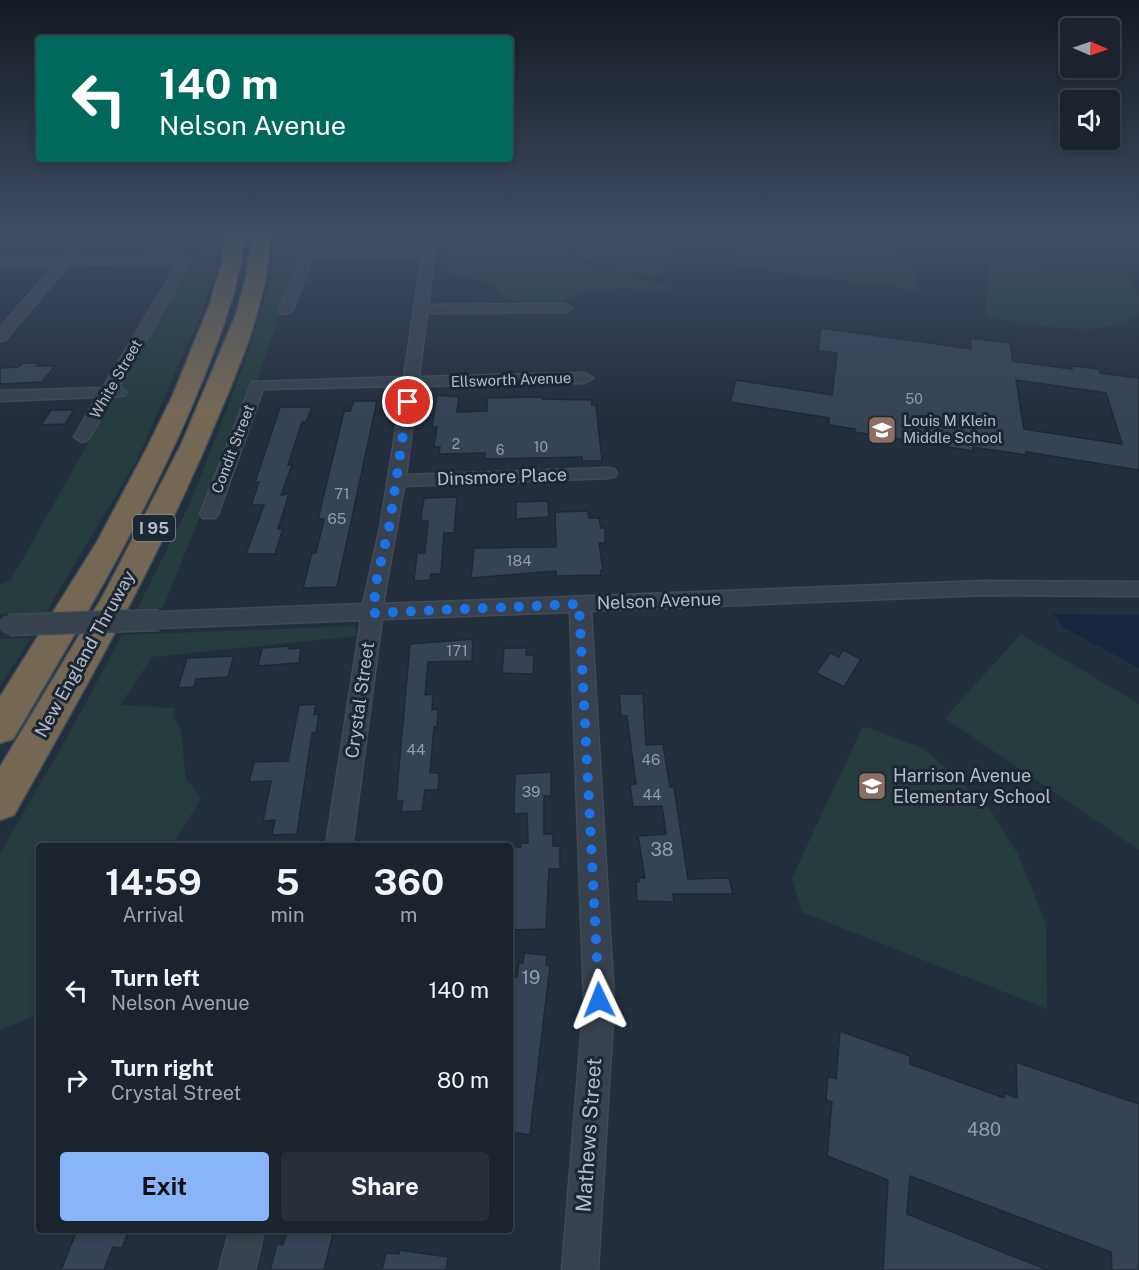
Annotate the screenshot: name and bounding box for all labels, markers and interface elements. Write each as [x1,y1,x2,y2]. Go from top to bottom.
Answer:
north arrow [1060,18,1120,78]
map controls [1060,18,1120,150]
text: 140 m [159,59,279,108]
icon: left [60,60,138,138]
button: sound [1060,90,1120,150]
text: Nelson Avenue [159,109,346,141]
street label: White Street [86,336,145,421]
street label: Ellsworth Avenue [450,369,572,390]
pin [382,376,433,427]
icon: arrive [391,385,424,418]
house number: 50 [905,391,923,407]
street label: Condit Street [208,402,257,496]
place label: Louis M Klein Middle School [903,412,1002,446]
school or university icon: Louis M Klein Middle School [866,414,898,446]
house number: 2 [452,436,460,452]
house number: 10 [534,439,548,455]
house number: 6 [496,442,505,458]
street label: Dinsmore Place [437,464,567,489]
house number: 71 [334,485,350,502]
house number: 65 [328,510,346,527]
road number: I 95 [133,515,175,541]
house number: 184 [506,552,532,569]
street label: New England Thruway [30,567,139,741]
street label: Nelson Avenue [596,588,722,613]
street label: Crystal Street [341,640,378,759]
house number: 171 [446,642,468,659]
house number: 44 [407,741,425,758]
house number: 46 [642,751,660,768]
place label: Harrison Avenue Elementary School [893,765,1051,807]
school or university icon: Harrison Avenue Elementary School [856,770,888,802]
house number: 39 [522,783,540,800]
house number: 44 [643,786,661,803]
house number: 38 [651,839,673,860]
text: 14:59 [105,861,202,903]
text: 5 [275,861,300,903]
text: 360 [373,861,444,903]
text: Arrival [122,903,184,927]
text: min [271,903,304,927]
text: m [400,903,417,927]
text: Turn left [111,965,200,991]
house number: 19 [522,967,540,988]
position arrow [567,968,631,1032]
icon: left [60,974,93,1007]
text: 140 m [428,977,489,1003]
text: Nelson Avenue [111,991,250,1015]
text: Turn right [111,1055,214,1081]
street label: Mathews Street [571,1057,606,1213]
icon: right [60,1064,93,1097]
text: 80 m [437,1067,489,1093]
text: Crystal Street [111,1081,241,1105]
house number: 480 [967,1119,1001,1140]
button: Exit [60,1152,269,1221]
button: Share [281,1152,489,1221]

